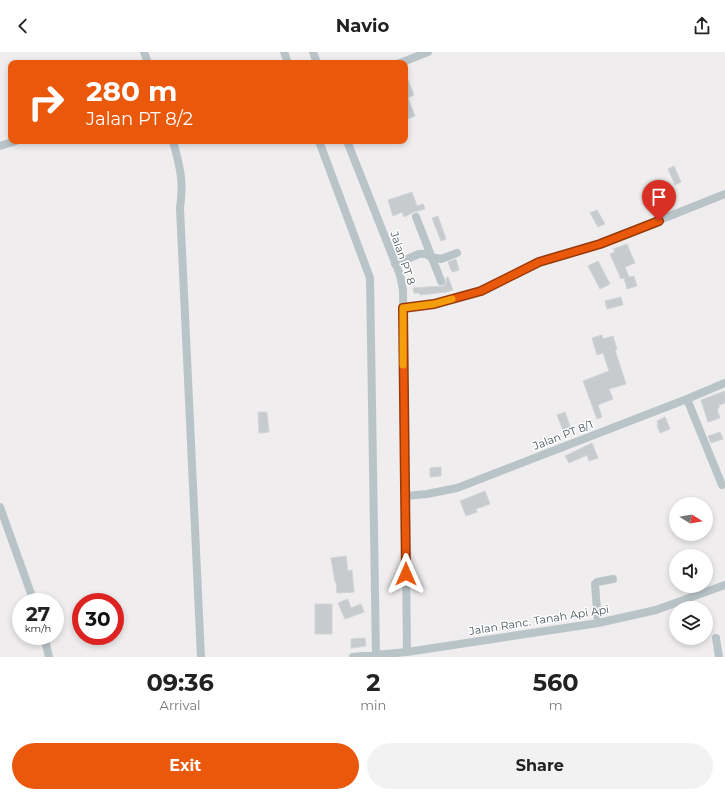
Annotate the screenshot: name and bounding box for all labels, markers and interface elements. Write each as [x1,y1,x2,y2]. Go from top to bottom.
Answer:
icon: back [12,15,34,37]
text: Navio [336,15,389,37]
icon: share [691,15,713,37]
text: 280 m [86,74,177,108]
icon: right [20,76,72,128]
text: Jalan PT 8/2 [86,108,193,130]
pin [642,180,676,221]
icon: arrive [648,186,670,208]
street label: Jalan PT 8 [387,229,419,287]
street label: Jalan PT 8/1 [530,417,595,453]
north arrow [669,497,713,541]
map controls [669,497,713,645]
button: sound [669,549,713,593]
position arrow [385,553,427,595]
speed limit sign: 30 [72,593,124,645]
button: layers [669,601,713,645]
text: 27 [26,602,50,626]
street label: Jalan Ranc. Tanah Api Api [467,602,610,638]
text: km/h [25,622,51,635]
text: 09:36 [146,668,214,697]
text: 2 [366,668,380,697]
text: 560 [533,668,579,697]
text: Arrival [160,697,201,713]
text: min [360,697,386,713]
text: m [549,697,563,713]
button: Exit [12,743,359,789]
button: Share [367,743,713,789]

